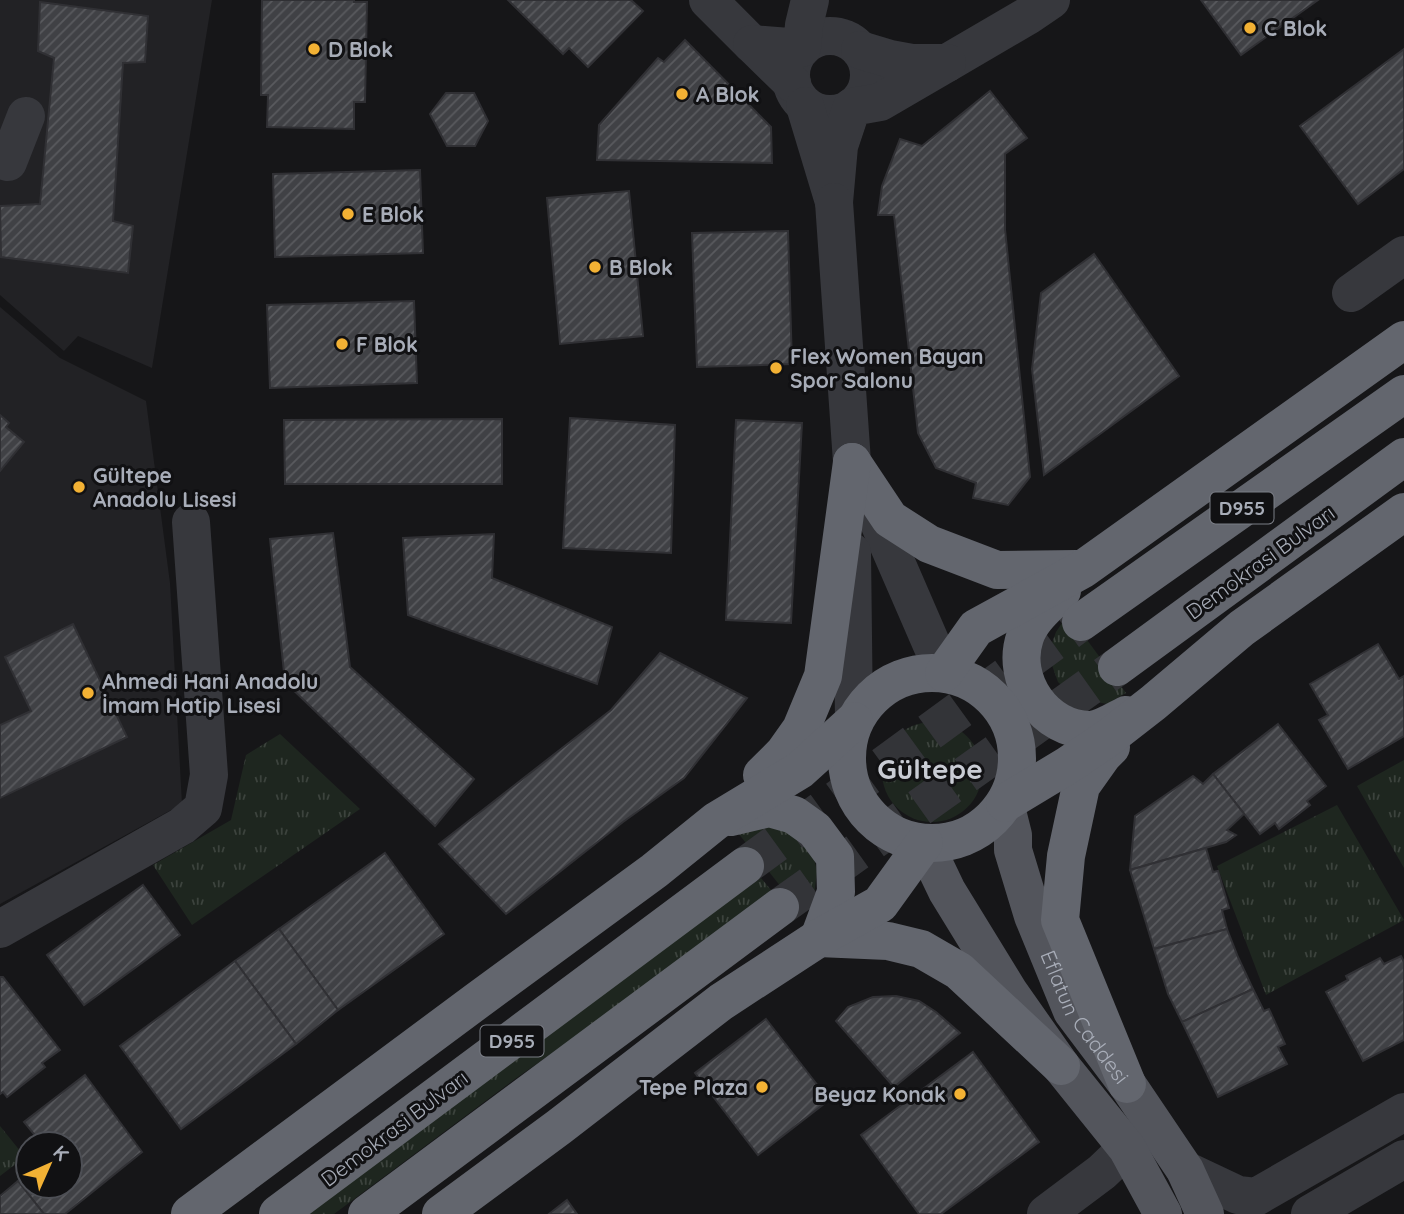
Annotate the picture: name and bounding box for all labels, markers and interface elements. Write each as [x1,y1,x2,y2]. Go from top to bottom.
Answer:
place label: C Blok [1264,15,1327,41]
marker: C Blok [1242,20,1258,36]
place label: D Blok [328,36,393,62]
marker: D Blok [306,41,322,57]
place label: A Blok [696,81,760,107]
marker: A Blok [674,86,690,102]
place label: E Blok [362,201,424,227]
marker: E Blok [340,206,356,222]
place label: B Blok [609,254,673,280]
marker: B Blok [587,259,603,275]
place label: F Blok [356,331,418,357]
marker: F Blok [334,336,350,352]
place label: Flex Women Bayan Spor Salonu [790,343,983,393]
marker: Flex Women Bayan Spor Salonu [768,360,784,376]
place label: Gültepe Anadolu Lisesi [93,462,237,512]
marker: Gültepe Anadolu Lisesi [71,479,87,495]
road number: D955 [1210,492,1274,524]
street label: Demokrasi Bulvarı [1181,499,1339,625]
place label: Ahmedi Hani Anadolu İmam Hatip Lisesi [102,668,318,718]
marker: Ahmedi Hani Anadolu İmam Hatip Lisesi [80,685,96,701]
district label: Gültepe [877,751,983,786]
street label: Eflatun Caddesi [1035,946,1135,1089]
road number: D955 [480,1026,544,1056]
street label: Demokrasi Bulvarı [315,1064,473,1192]
place label: Tepe Plaza [639,1074,748,1100]
marker: Tepe Plaza [754,1079,770,1095]
place label: Beyaz Konak [814,1081,946,1107]
marker: Beyaz Konak [952,1086,968,1102]
north arrow [14,1130,84,1200]
text: K [48,1140,74,1166]

